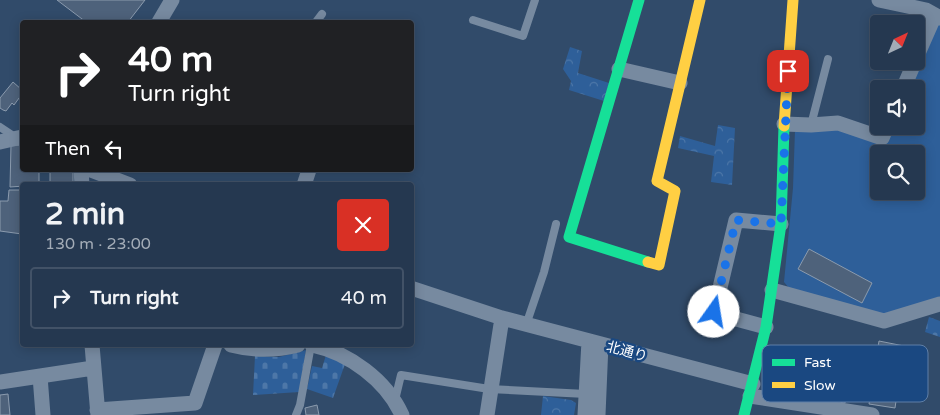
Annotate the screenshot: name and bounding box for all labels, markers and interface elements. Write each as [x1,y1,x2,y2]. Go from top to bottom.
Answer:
north arrow [870,15,925,70]
map controls [870,15,925,200]
text: 40 m [128,39,213,81]
icon: right [45,40,110,105]
pin [767,50,809,92]
icon: arrive [774,57,802,85]
button: sound [870,80,925,135]
text: Turn right [128,81,230,107]
icon: left [100,135,128,163]
text: Then [45,138,90,160]
button: search [870,145,925,200]
text: 2 min [45,196,125,233]
button: close [337,199,389,251]
text: 130 m · 23:00 [45,234,151,254]
icon: right [47,284,75,312]
position arrow [687,285,739,337]
text: Turn right [90,287,178,309]
text: 40 m [341,287,387,309]
street label: 北通り [604,338,649,365]
legend [762,345,928,402]
text: Fast [804,354,832,371]
text: Slow [804,377,836,394]

